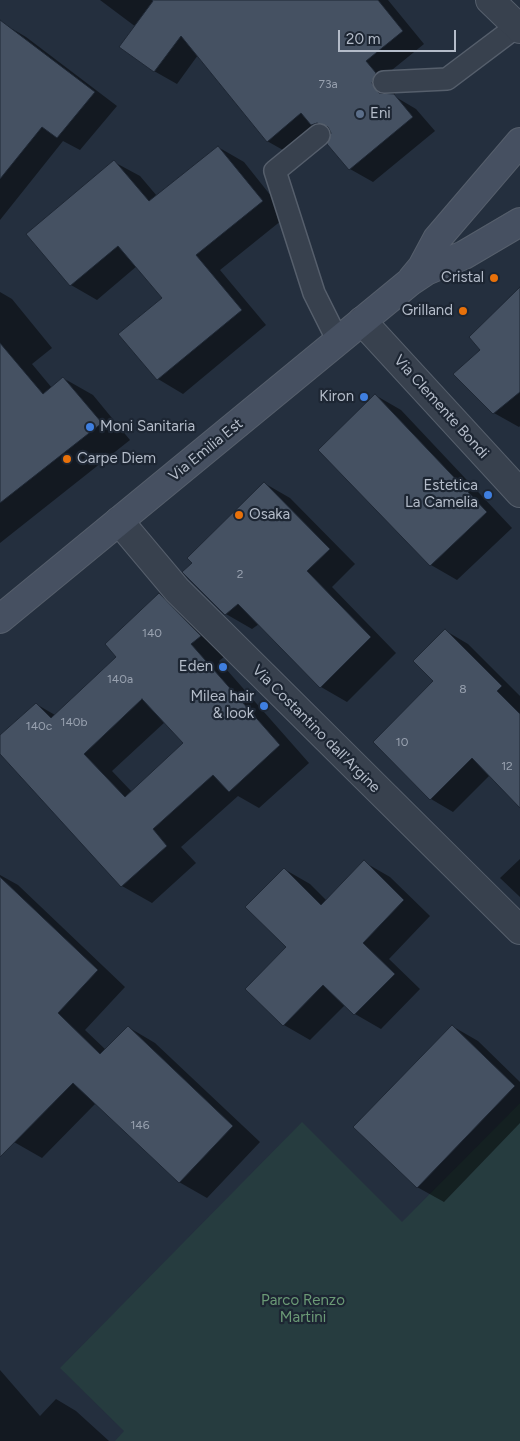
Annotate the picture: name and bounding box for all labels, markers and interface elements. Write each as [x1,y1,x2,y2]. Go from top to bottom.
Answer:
scale bar [340,20,458,52]
text: 20 m [346,30,380,48]
house number: 73a [318,77,338,91]
place label: Eni [370,105,391,123]
marker: Eni [354,108,366,120]
place label: Cristal [441,269,484,287]
marker: Cristal [488,272,500,284]
place label: Grilland [402,302,453,320]
marker: Grilland [457,305,469,317]
street label: Via Clemente Bondi [390,352,492,462]
place label: Kiron [319,388,354,406]
marker: Kiron [358,391,370,403]
street label: Via Emilia Est [165,415,247,485]
place label: Moni Sanitaria [100,418,195,436]
marker: Moni Sanitaria [84,421,96,433]
place label: Carpe Diem [77,450,156,468]
marker: Carpe Diem [61,453,73,465]
place label: Estetica La Camelia [405,477,478,512]
marker: Estetica La Camelia [482,489,494,501]
place label: Osaka [249,506,290,524]
marker: Osaka [233,509,245,521]
house number: 2 [237,567,243,581]
house number: 140 [142,626,162,640]
place label: Eden [179,658,213,676]
marker: Eden [217,661,229,673]
street label: Via Costantino dall'Argine [248,661,384,797]
house number: 140a [107,672,133,686]
house number: 8 [459,682,467,696]
place label: Milea hair & look [190,688,254,723]
marker: Milea hair & look [258,700,270,712]
house number: 140b [60,715,88,729]
house number: 140c [26,719,52,733]
house number: 10 [396,735,408,749]
house number: 12 [501,759,513,773]
house number: 146 [130,1118,150,1132]
park label: Parco Renzo Martini [261,1292,345,1327]

